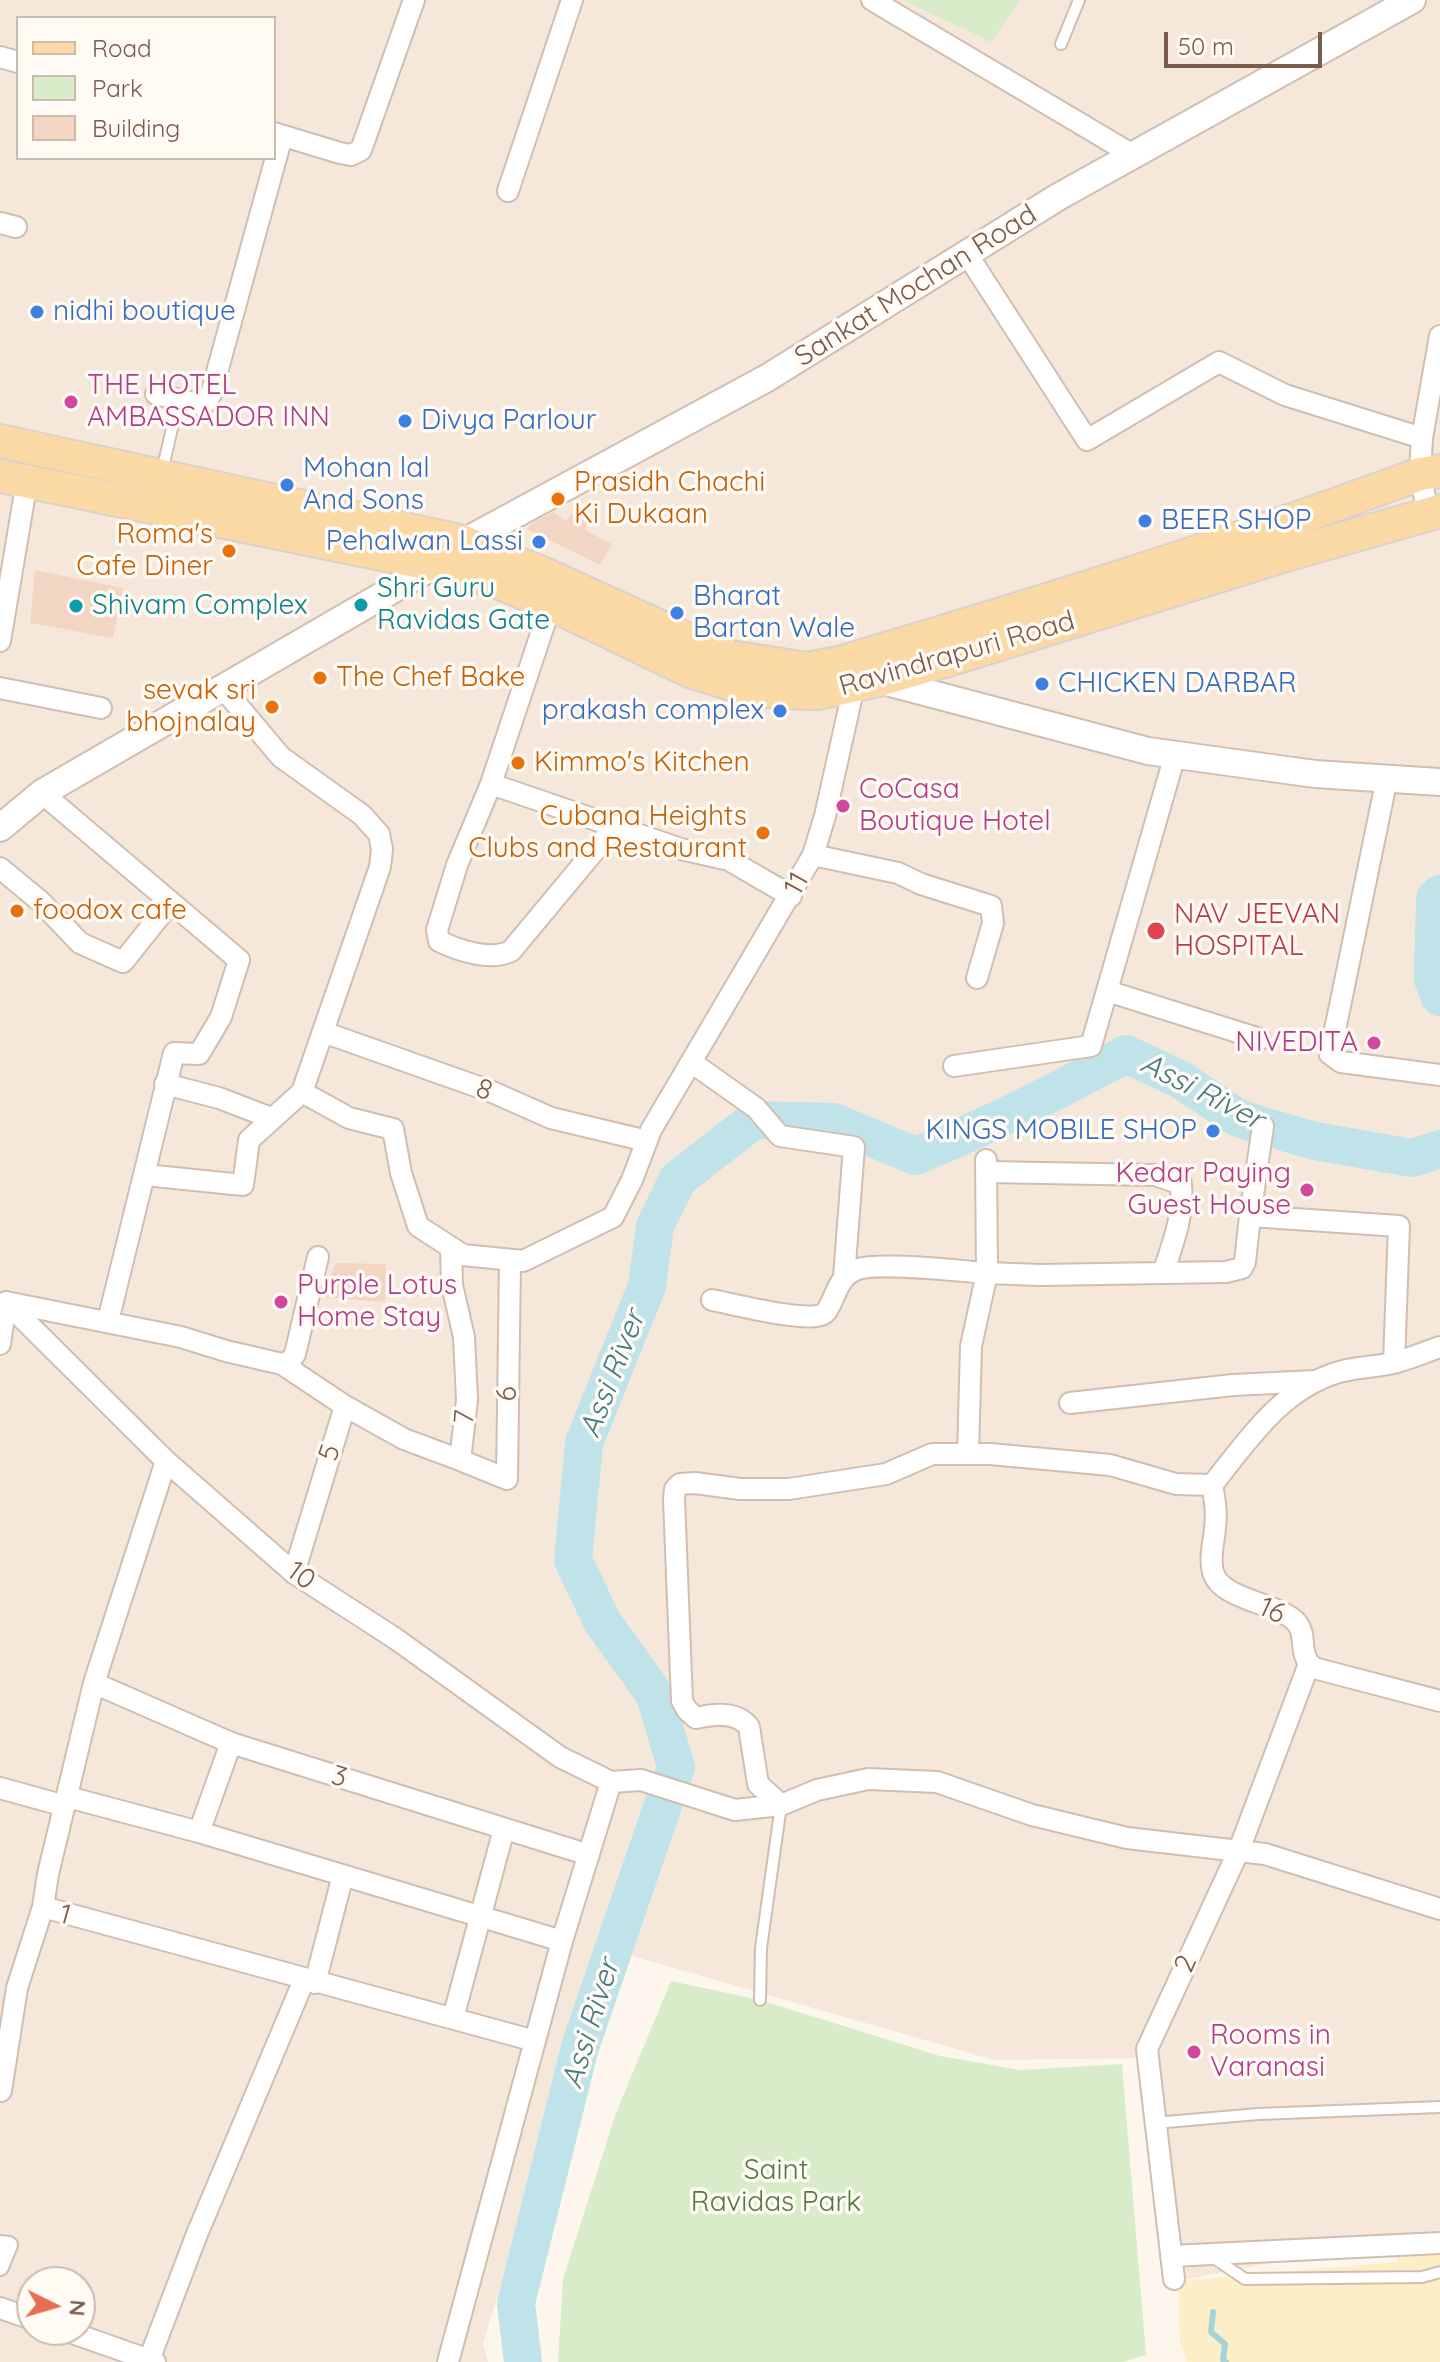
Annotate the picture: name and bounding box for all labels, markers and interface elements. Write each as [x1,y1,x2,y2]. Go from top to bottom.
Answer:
legend [16,16,276,160]
scale bar [1168,16,1326,66]
text: 50 m [1178,31,1234,61]
text: Road [92,33,152,63]
text: Park [92,73,143,103]
text: Building [92,113,180,143]
street label: Sankat Mochan Road [789,198,1043,374]
place label: nidhi boutique [53,295,236,329]
marker: nidhi boutique [28,303,46,321]
place label: THE HOTEL AMBASSADOR INN [87,369,330,435]
marker: THE HOTEL AMBASSADOR INN [62,393,80,411]
place label: Divya Parlour [421,404,597,438]
marker: Divya Parlour [396,412,414,430]
place label: Mohan lal And Sons [303,452,430,518]
place label: Prasidh Chachi Ki Dukaan [574,466,765,532]
marker: Mohan lal And Sons [278,476,296,494]
marker: Prasidh Chachi Ki Dukaan [549,490,567,508]
place label: BEER SHOP [1161,504,1311,538]
marker: BEER SHOP [1136,512,1154,530]
place label: Roma's Cafe Diner [76,518,213,584]
place label: Pehalwan Lassi [326,525,523,559]
marker: Pehalwan Lassi [530,533,548,551]
marker: Roma's Cafe Diner [220,542,238,560]
place label: Shri Guru Ravidas Gate [377,572,550,638]
place label: Bharat Bartan Wale [693,580,855,646]
place label: Shivam Complex [92,589,308,623]
marker: Shri Guru Ravidas Gate [352,596,370,614]
marker: Shivam Complex [67,597,85,615]
marker: Bharat Bartan Wale [668,604,686,622]
street label: Ravindrapuri Road [835,604,1079,704]
place label: The Chef Bake [336,661,525,695]
place label: CHICKEN DARBAR [1058,667,1297,701]
marker: The Chef Bake [311,669,329,687]
place label: sevak sri bhojnalay [126,674,256,740]
marker: CHICKEN DARBAR [1033,675,1051,693]
place label: prakash complex [542,694,764,728]
marker: sevak sri bhojnalay [263,698,281,716]
marker: prakash complex [771,702,789,720]
place label: Kimmo's Kitchen [534,746,750,780]
marker: Kimmo's Kitchen [509,754,527,772]
place label: CoCasa Boutique Hotel [859,773,1051,839]
marker: CoCasa Boutique Hotel [834,797,852,815]
place label: Cubana Heights Clubs and Restaurant [468,800,747,866]
marker: Cubana Heights Clubs and Restaurant [754,824,772,842]
street label: 11 [777,867,817,901]
place label: foodox cafe [33,894,187,928]
place label: NAV JEEVAN HOSPITAL [1174,898,1340,964]
marker: foodox cafe [8,902,26,920]
marker: NAV JEEVAN HOSPITAL [1145,920,1167,942]
place label: NIVEDITA [1235,1026,1358,1060]
marker: NIVEDITA [1365,1034,1383,1052]
water label: Assi River [1135,1046,1269,1138]
street label: 8 [471,1072,497,1108]
place label: KINGS MOBILE SHOP [926,1114,1197,1148]
marker: KINGS MOBILE SHOP [1204,1122,1222,1140]
place label: Kedar Paying Guest House [1115,1157,1291,1223]
marker: Kedar Paying Guest House [1298,1181,1316,1199]
place label: Purple Lotus Home Stay [297,1269,457,1335]
marker: Purple Lotus Home Stay [272,1293,290,1311]
water label: Assi River [572,1306,654,1442]
street label: 6 [491,1386,525,1402]
street label: 7 [448,1408,482,1426]
street label: 5 [312,1441,348,1465]
street label: 10 [280,1554,322,1598]
street label: 16 [1253,1590,1291,1632]
street label: 3 [327,1759,351,1795]
street label: 1 [55,1897,75,1933]
street label: 2 [1167,1950,1205,1978]
water label: Assi River [554,1955,628,2093]
place label: Rooms in Varanasi [1210,2019,1331,2085]
marker: Rooms in Varanasi [1185,2043,1203,2061]
park label: Saint Ravidas Park [691,2154,861,2220]
north arrow [16,2266,96,2346]
text: N [63,2299,93,2317]

